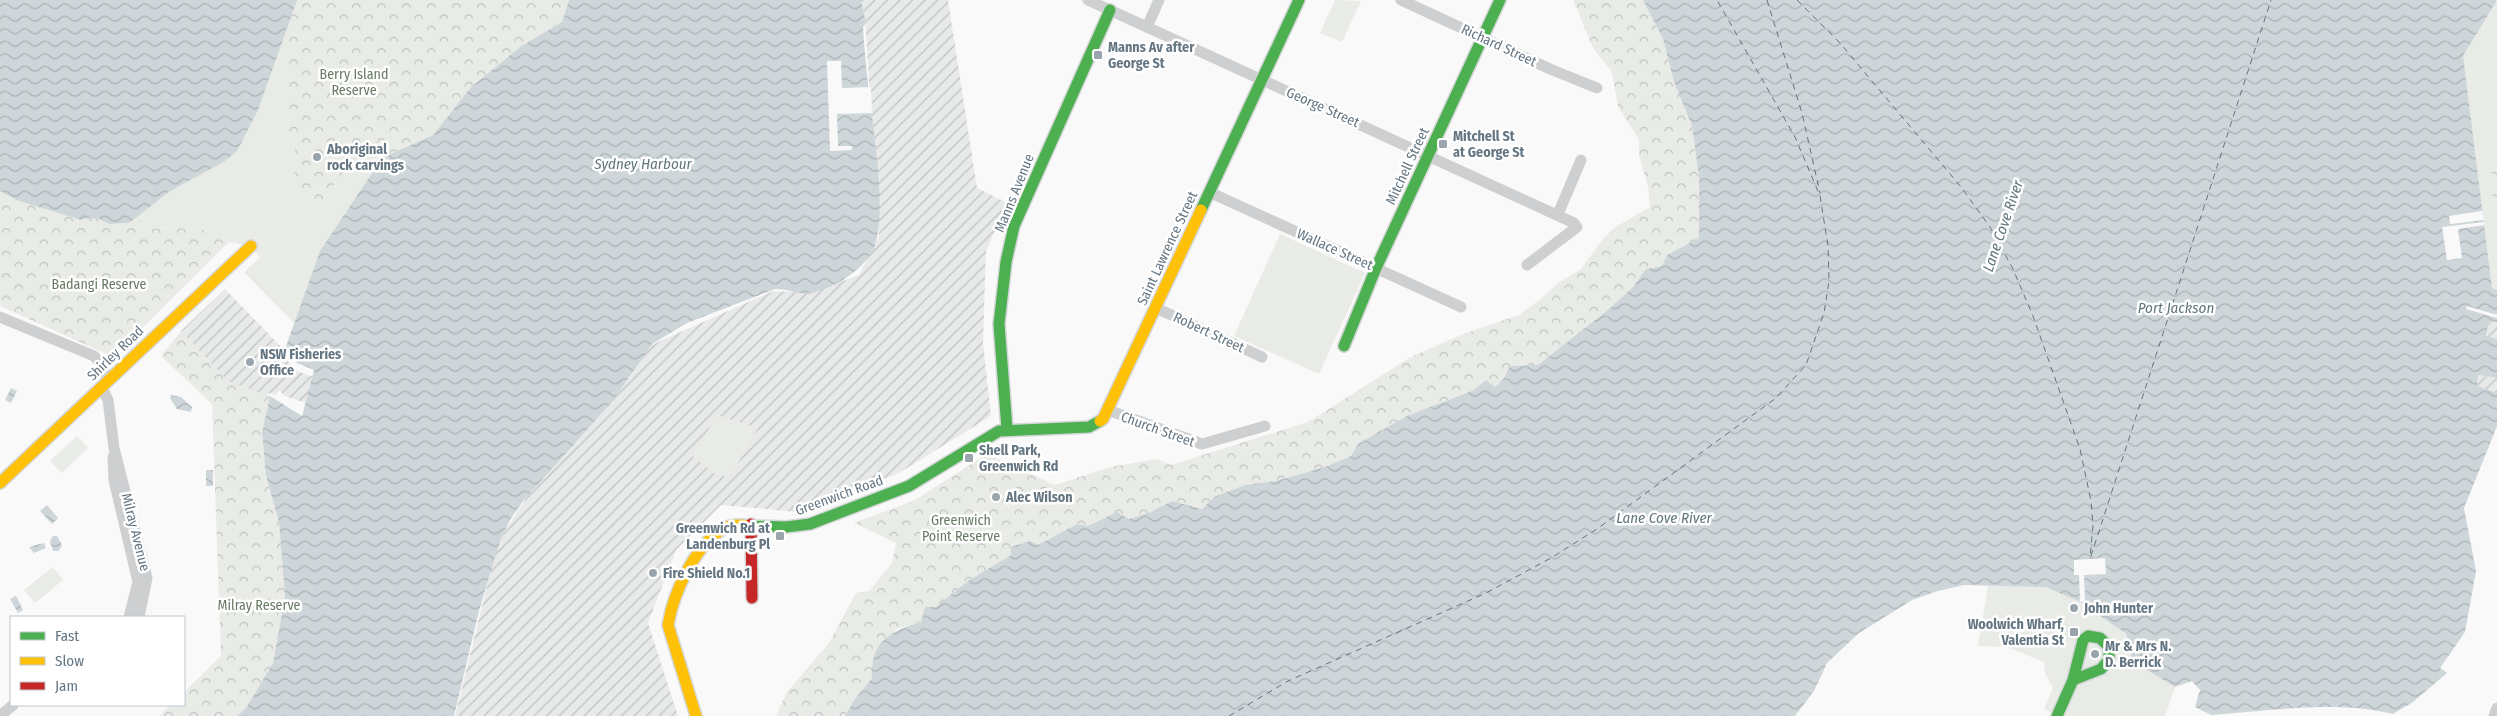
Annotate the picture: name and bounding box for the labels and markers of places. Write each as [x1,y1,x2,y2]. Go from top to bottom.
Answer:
place label: Manns Av after George St [1108,39,1195,72]
marker: Manns Av after George St [1092,49,1104,61]
place label: Mitchell St at George St [1453,128,1526,161]
marker: Mitchell St at George St [1437,138,1449,150]
place label: Aboriginal rock carvings [326,141,404,174]
marker: Aboriginal rock carvings [311,151,323,163]
place label: NSW Fisheries Office [260,346,341,379]
marker: NSW Fisheries Office [244,356,256,368]
place label: Shell Park, Greenwich Rd [979,442,1058,475]
marker: Shell Park, Greenwich Rd [963,452,975,464]
place label: Alec Wilson [1005,489,1073,506]
marker: Alec Wilson [990,491,1002,503]
place label: Greenwich Rd at Landenburg Pl [676,520,771,553]
marker: Greenwich Rd at Landenburg Pl [774,530,786,542]
place label: Fire Shield No.1 [663,565,750,582]
marker: Fire Shield No.1 [647,567,659,579]
place label: John Hunter [2083,600,2154,617]
marker: John Hunter [2068,602,2080,614]
place label: Woolwich Wharf, Valentia St [1968,616,2065,649]
marker: Woolwich Wharf, Valentia St [2068,626,2080,638]
place label: Mr & Mrs N. D. Berrick [2105,638,2171,671]
marker: Mr & Mrs N. D. Berrick [2089,648,2101,660]

